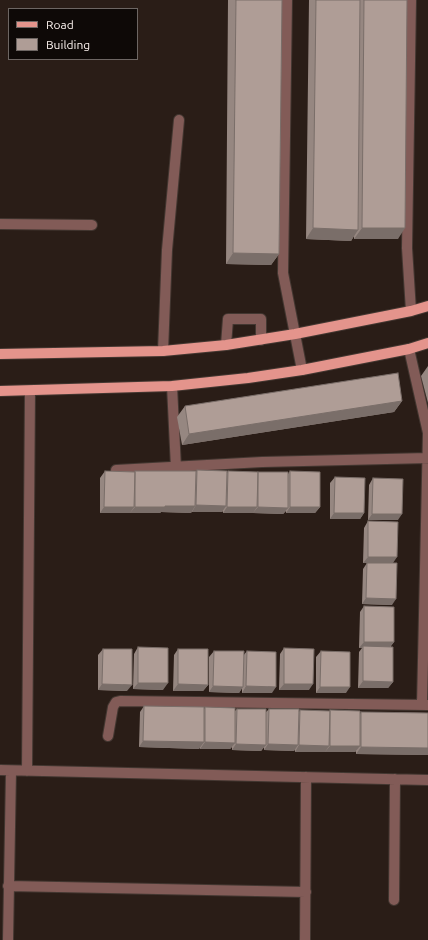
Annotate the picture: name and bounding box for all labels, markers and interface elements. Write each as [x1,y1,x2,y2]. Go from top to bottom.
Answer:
legend [8,8,138,60]
text: Road [46,18,74,31]
text: Building [46,38,90,51]

